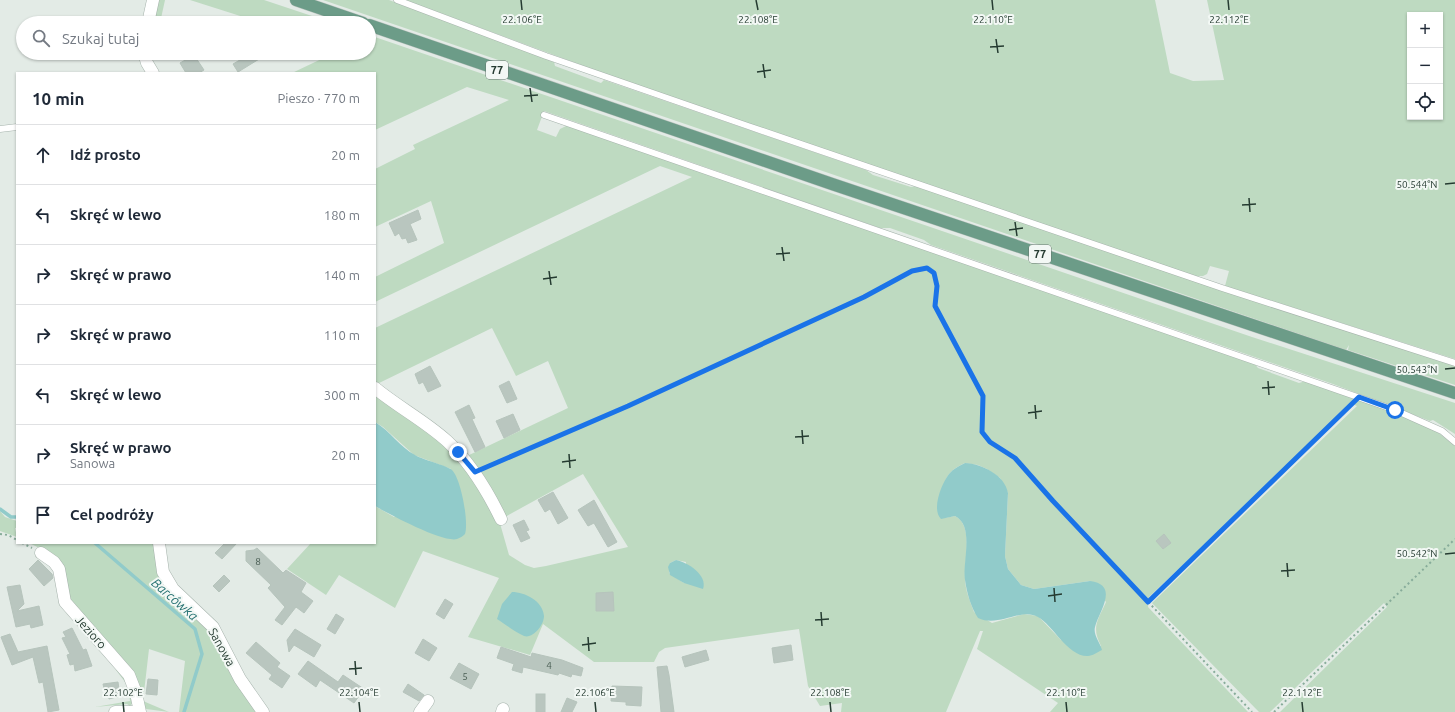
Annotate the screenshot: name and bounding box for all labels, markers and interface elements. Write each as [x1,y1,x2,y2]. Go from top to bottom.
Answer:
map controls [1407,12,1443,120]
button: + [1407,12,1443,48]
text: 22.106°E [502,14,542,25]
text: 22.108°E [738,14,778,25]
text: 22.110°E [973,14,1013,25]
text: 22.112°E [1209,14,1249,25]
search box [16,16,376,60]
icon: search [30,27,52,49]
text: Szukaj tutaj [62,30,139,47]
button: − [1407,48,1443,84]
road number: 77 [486,61,508,79]
button: locate [1407,84,1443,120]
text: 10 min [32,89,85,108]
text: Pieszo · 770 m [277,91,360,105]
icon: ahead [32,144,54,166]
text: Idź prosto [70,146,141,163]
text: 20 m [331,148,360,162]
text: 50.544°N [1396,179,1438,190]
icon: left [32,204,54,226]
text: Skręć w lewo [70,206,162,223]
text: 180 m [324,208,360,222]
road number: 77 [1029,245,1051,263]
icon: right [32,264,54,286]
text: Skręć w prawo [70,266,172,283]
text: 140 m [324,268,360,282]
icon: right [32,324,54,346]
text: Skręć w prawo [70,326,172,343]
text: 110 m [324,328,360,342]
text: 50.543°N [1396,364,1438,375]
icon: left [32,384,54,406]
text: Skręć w lewo [70,386,162,403]
text: 300 m [324,388,360,402]
route start [1386,401,1404,419]
text: Skręć w prawo [70,439,172,456]
route end [449,443,467,461]
icon: right [32,444,54,466]
text: 20 m [331,448,360,462]
text: Sanowa [70,456,115,470]
icon: arrive [32,504,54,526]
text: Cel podróży [70,506,154,523]
text: 50.542°N [1396,548,1438,559]
house number: 8 [255,556,261,567]
water label: Barcówka [149,575,201,623]
street label: Jezioro [73,613,109,651]
street label: Sanowa [206,626,238,668]
house number: 4 [546,660,552,671]
house number: 5 [462,671,468,682]
text: 22.102°E [103,687,143,698]
text: 22.104°E [339,687,379,698]
text: 22.106°E [575,687,615,698]
text: 22.108°E [810,687,850,698]
text: 22.110°E [1046,687,1086,698]
text: 22.112°E [1282,687,1322,698]

